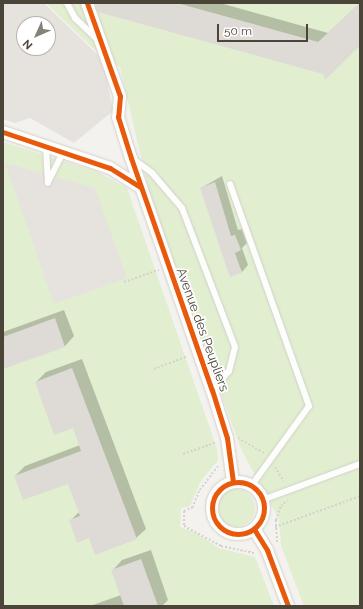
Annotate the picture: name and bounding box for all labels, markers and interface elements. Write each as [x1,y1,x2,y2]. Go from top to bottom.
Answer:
north arrow [16,16,56,56]
scale bar [219,16,310,42]
text: 50 m [224,24,252,38]
text: N [20,37,35,52]
street label: Avenue des Peupliers [172,266,232,394]

